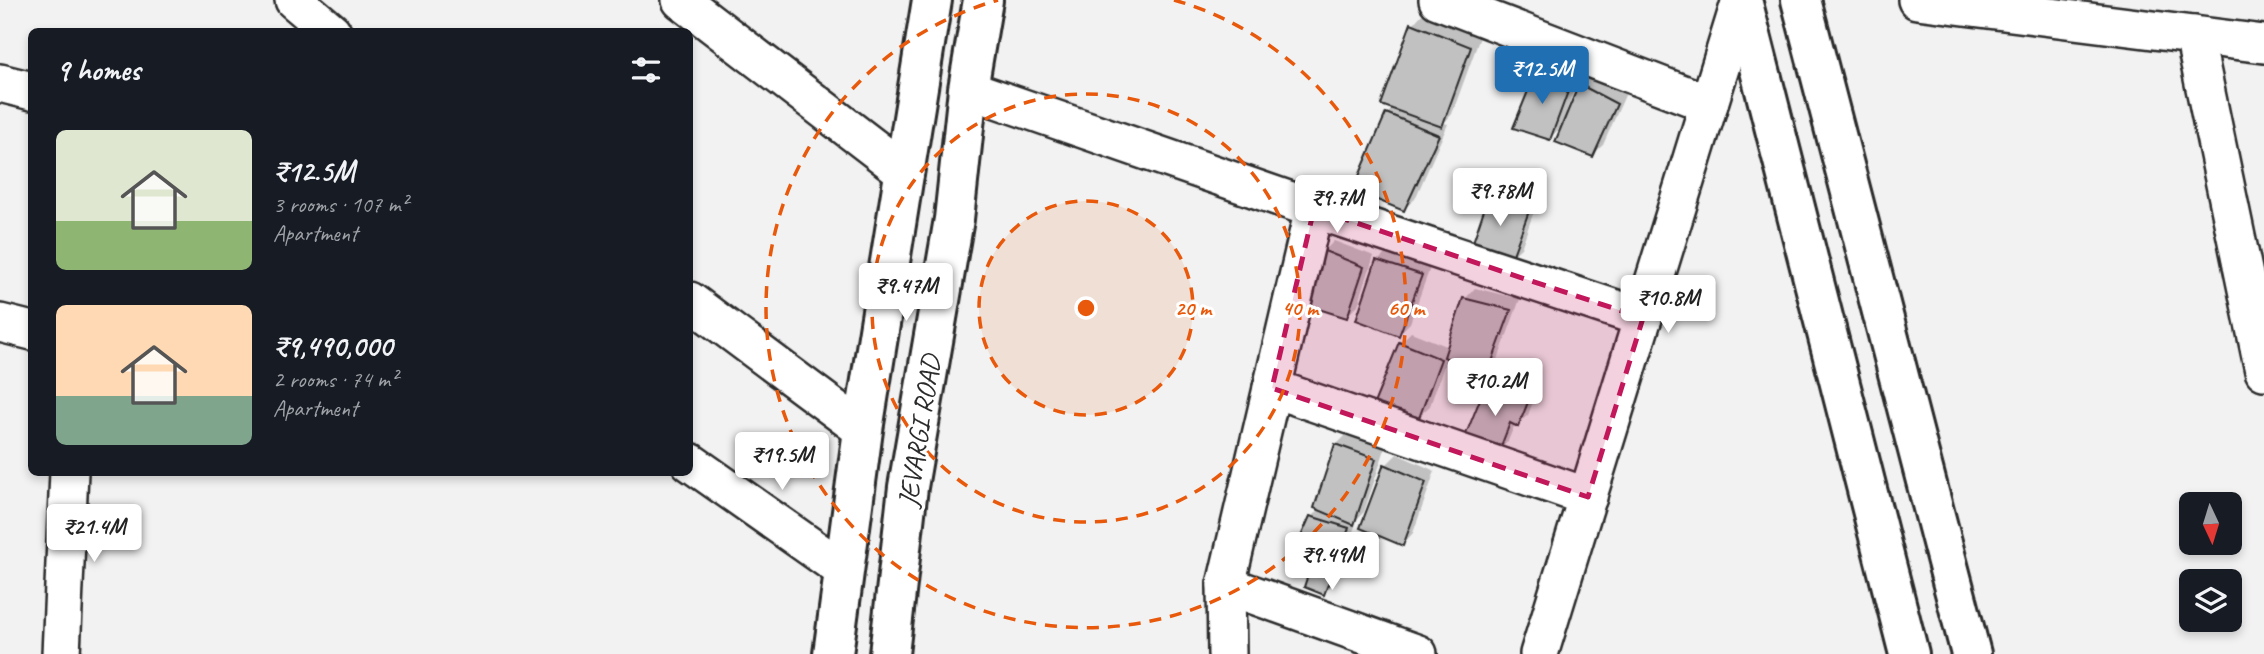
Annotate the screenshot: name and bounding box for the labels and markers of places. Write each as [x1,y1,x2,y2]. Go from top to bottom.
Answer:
pin: ₹12.5M [1485,46,1599,106]
pin: ₹9.78M [1443,168,1557,228]
pin: ₹9.7M [1288,176,1386,235]
pin: ₹9.47M [849,264,963,323]
pin: ₹10.8M [1611,276,1725,335]
centre of rings [1074,296,1098,320]
pin: ₹10.2M [1438,358,1552,418]
pin: ₹19.5M [725,433,839,492]
pin: ₹21.4M [37,504,151,564]
pin: ₹9.49M [1275,532,1389,592]

